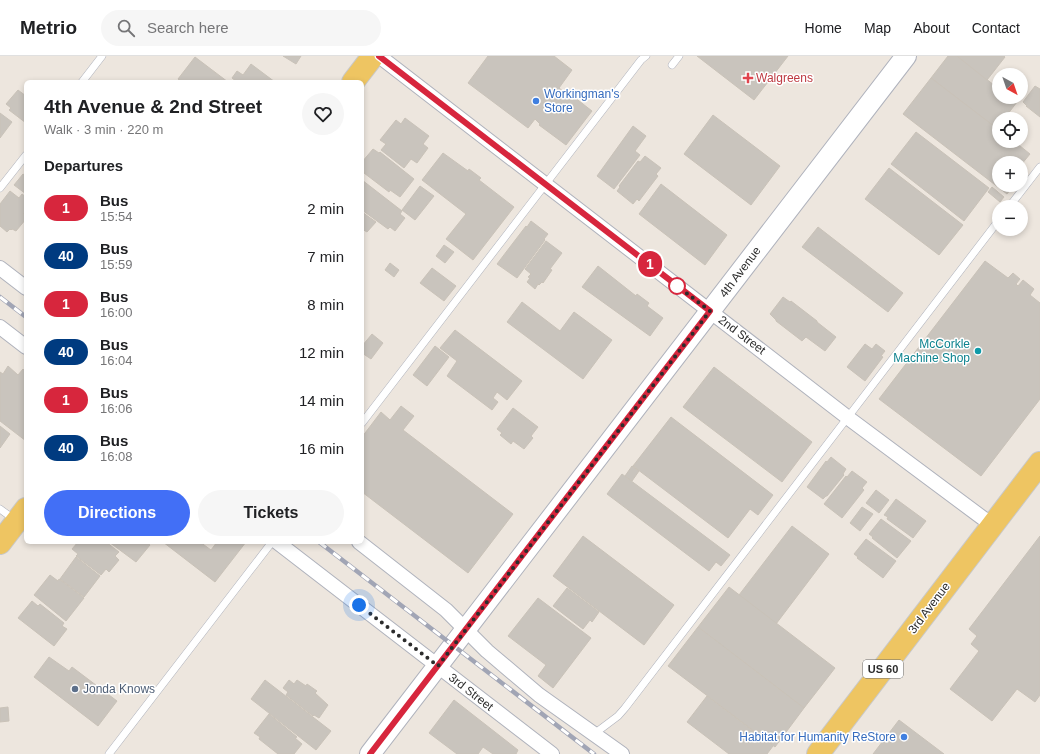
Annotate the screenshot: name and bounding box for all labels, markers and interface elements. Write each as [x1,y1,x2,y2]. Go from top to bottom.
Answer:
search box [101,10,381,46]
text: Metrio [20,17,77,38]
icon: search [115,17,137,39]
text: Search here [147,19,229,36]
text: Home [805,20,842,36]
text: Map [864,20,891,36]
text: About [913,20,950,36]
text: Contact [972,20,1020,36]
north arrow [992,68,1028,104]
map controls [992,68,1028,236]
place label: Walgreens [756,71,813,85]
marker: Walgreens [743,73,753,83]
place label: Workingman's Store [544,87,619,115]
button: heart [302,93,344,135]
text: 4th Avenue & 2nd Street [44,96,262,117]
marker: Workingman's Store [531,96,541,106]
button: locate [992,112,1028,148]
text: Walk · 3 min · 220 m [44,122,163,137]
button: + [992,156,1028,192]
text: Departures [44,157,123,174]
text: Bus [100,192,128,209]
text: 1 [62,200,70,216]
text: 2 min [307,200,344,217]
button: − [992,200,1028,236]
text: 15:54 [100,209,133,224]
text: Bus [100,240,128,257]
street label: 4th Avenue [716,244,764,300]
text: 40 [58,248,74,264]
text: 7 min [307,248,344,265]
line badge: 1 [637,251,663,277]
text: 1 [646,256,654,272]
text: 15:59 [100,257,133,272]
unlabelled marker [668,277,686,295]
text: Bus [100,288,128,305]
text: 1 [62,296,70,312]
text: 8 min [307,296,344,313]
text: 16:00 [100,305,133,320]
street label: 2nd Street [716,313,769,358]
text: Bus [100,336,128,353]
place label: McCorkle Machine Shop [893,337,970,365]
text: 40 [58,344,74,360]
text: 12 min [299,344,344,361]
marker: McCorkle Machine Shop [973,346,983,356]
text: 16:04 [100,353,133,368]
text: Bus [100,384,128,401]
text: 1 [62,392,70,408]
text: 14 min [299,392,344,409]
text: 16:06 [100,401,133,416]
text: Bus [100,432,128,449]
text: 40 [58,440,74,456]
text: 16 min [299,440,344,457]
text: 16:08 [100,449,133,464]
button: Directions [44,490,190,536]
button: Tickets [198,490,344,536]
street label: 3rd Avenue [905,579,953,636]
your location [349,595,369,615]
road number: US 60 [863,660,903,678]
street label: 3rd Street [446,670,497,714]
place label: Jonda Knows [83,682,155,696]
marker: Jonda Knows [70,684,80,694]
place label: Habitat for Humanity ReStore [739,730,896,744]
marker: Habitat for Humanity ReStore [899,732,909,742]

